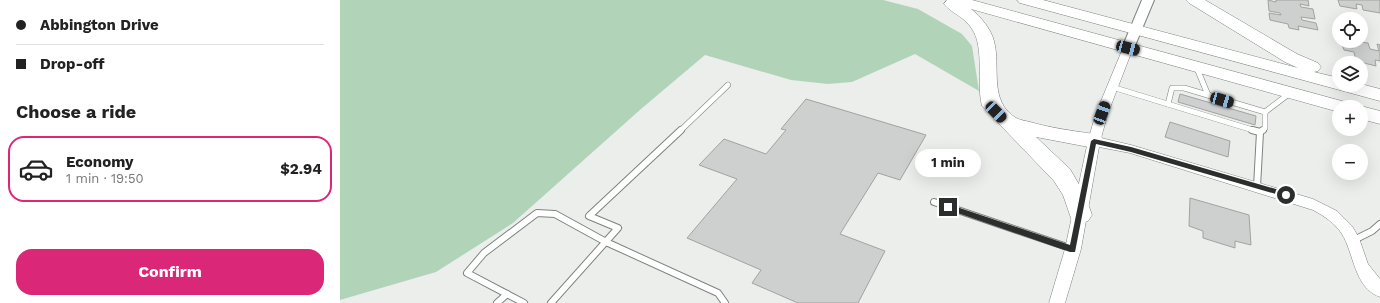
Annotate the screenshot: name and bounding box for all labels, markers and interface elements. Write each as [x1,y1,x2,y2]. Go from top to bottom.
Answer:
map controls [1332,12,1368,180]
button: locate [1332,12,1368,48]
text: Abbington Drive [40,16,159,34]
car [1115,39,1141,57]
text: Drop-off [40,55,105,73]
button: layers [1332,56,1368,92]
car [1209,91,1235,109]
car [983,99,1009,125]
car [1092,100,1112,126]
button: + [1332,100,1368,136]
text: Choose a ride [16,101,136,122]
button: − [1332,144,1368,180]
callout: 1 min [915,149,981,177]
icon: car [18,151,54,187]
text: Economy [66,153,133,171]
text: 1 min [931,155,965,170]
text: $2.94 [280,160,322,178]
text: 1 min · 19:50 [66,171,144,186]
route start [1277,186,1295,204]
route end [939,198,957,216]
button: Confirm [16,249,324,295]

